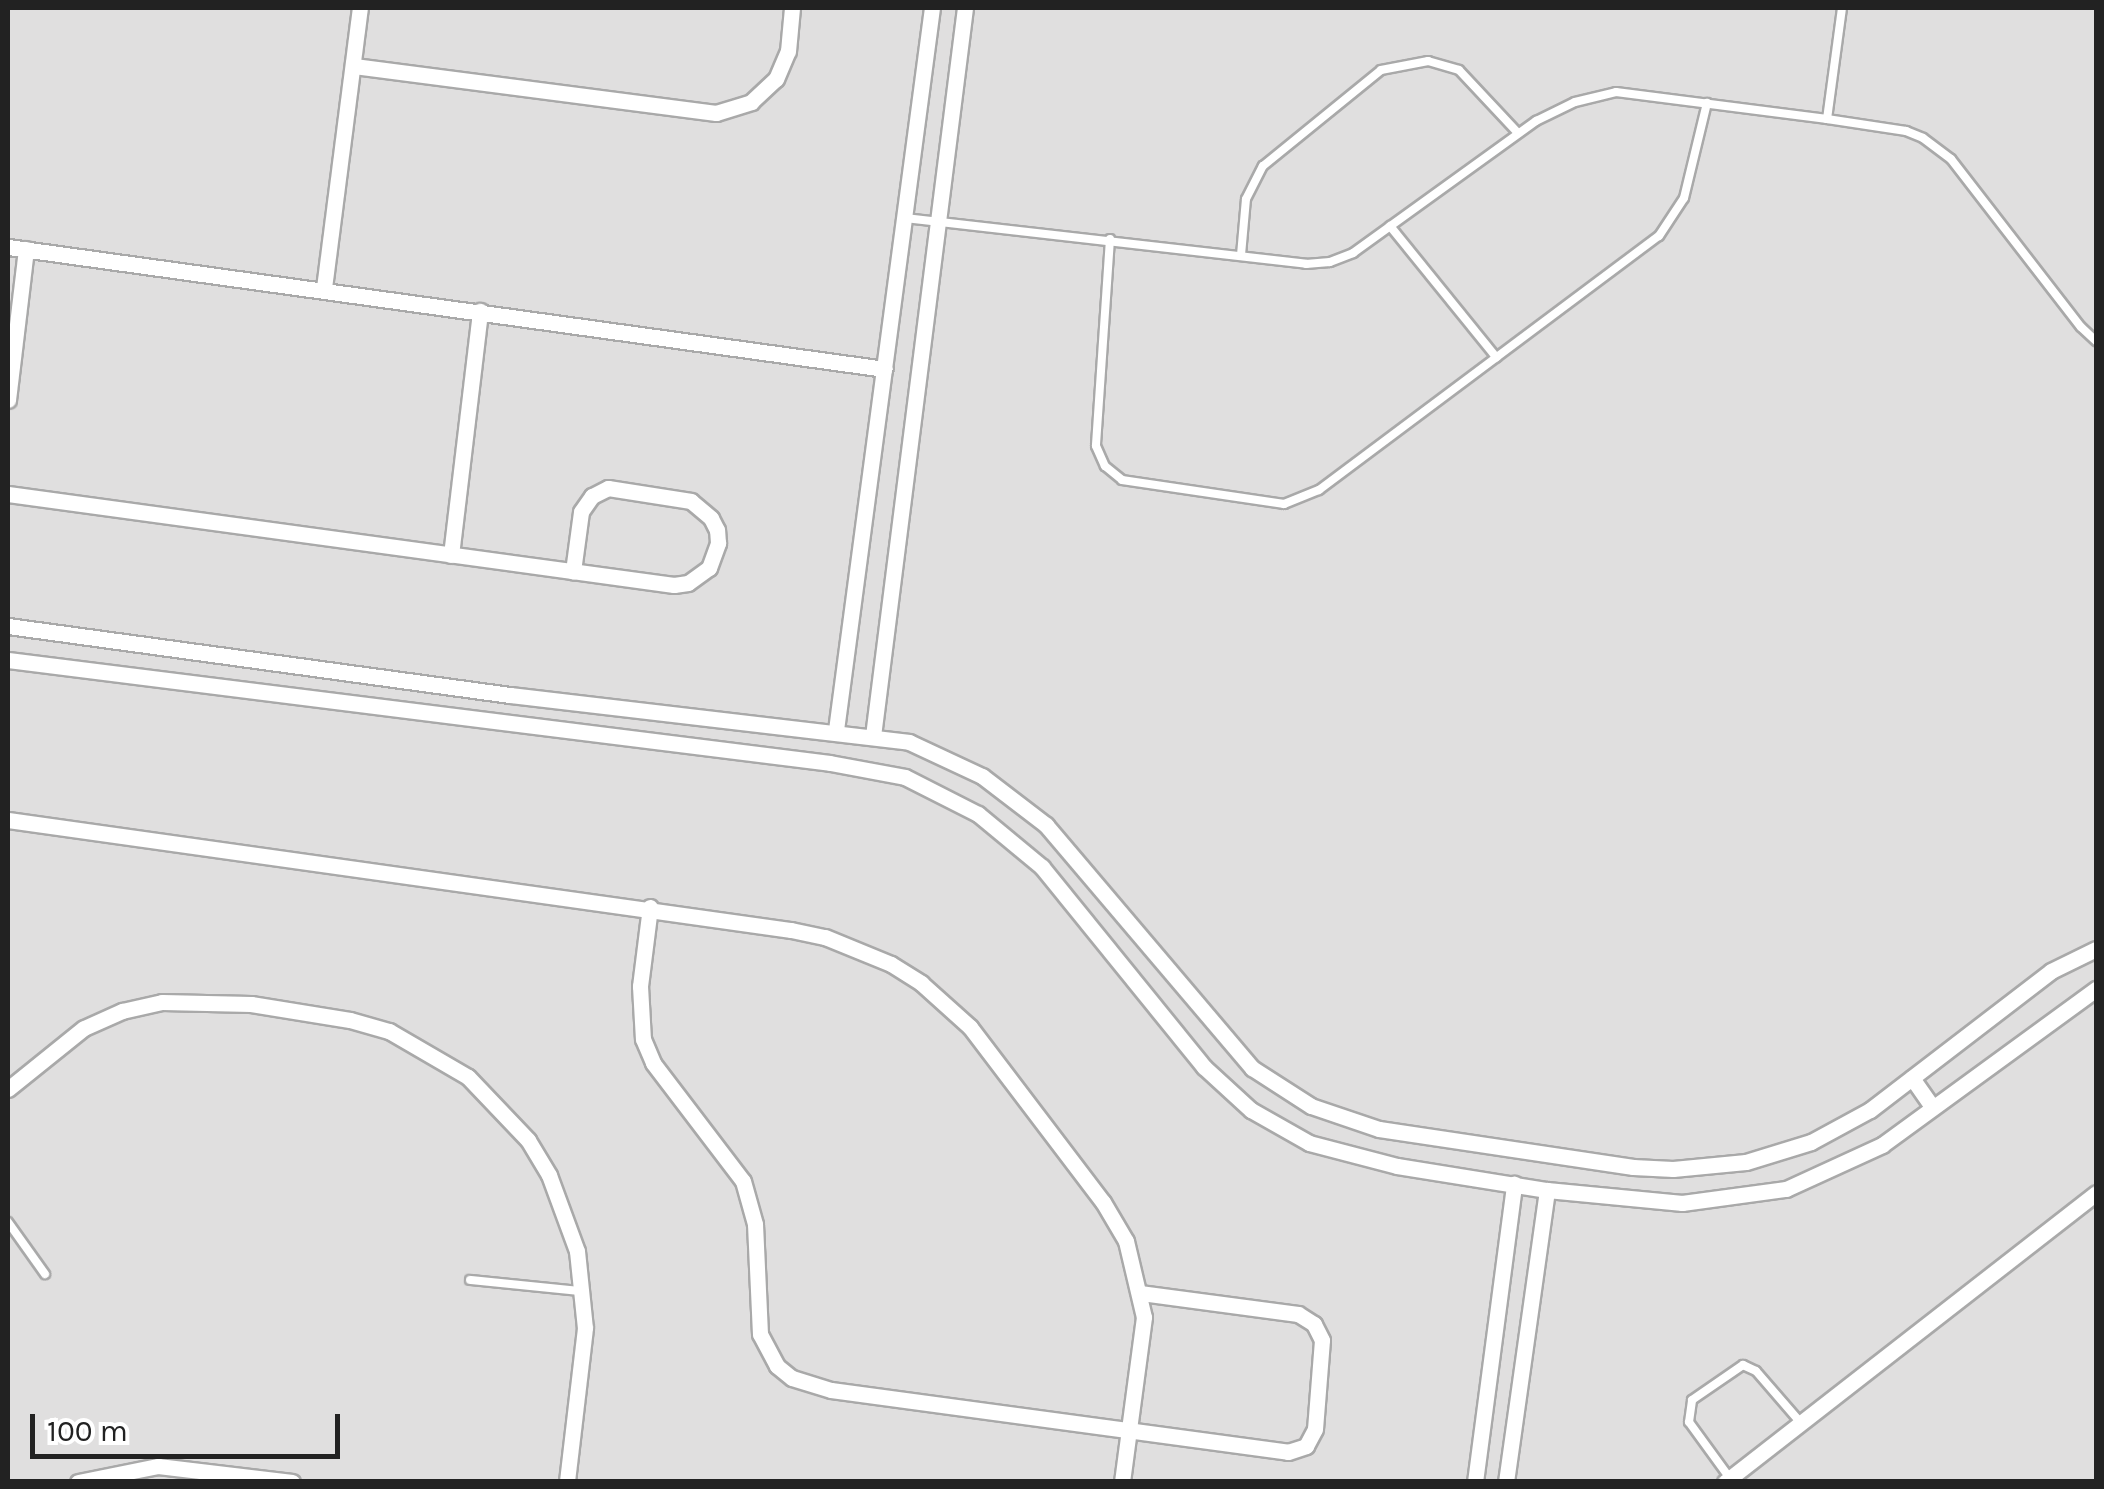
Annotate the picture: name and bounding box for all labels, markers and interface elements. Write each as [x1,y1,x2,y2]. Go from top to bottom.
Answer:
scale bar [35,1394,345,1456]
text: 100 m [47,1413,128,1449]

